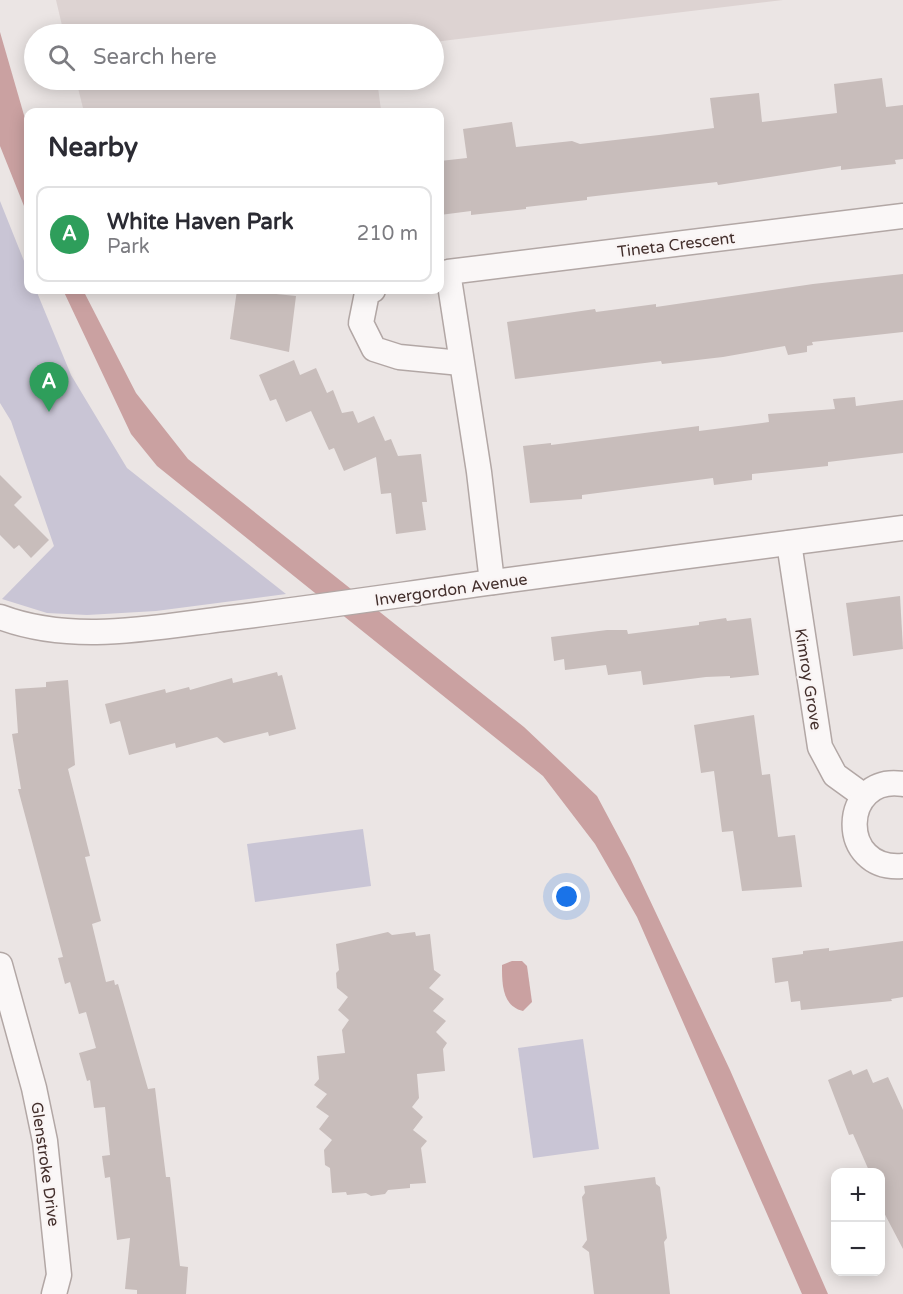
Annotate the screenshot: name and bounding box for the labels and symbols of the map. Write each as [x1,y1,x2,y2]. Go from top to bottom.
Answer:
street label: Tineta Crescent [616,228,736,262]
pin: A [29,362,68,412]
street label: Invergordon Avenue [373,569,529,611]
street label: Kimroy Grove [790,627,826,731]
your location [552,882,581,911]
street label: Glenstroke Drive [26,1101,64,1228]

